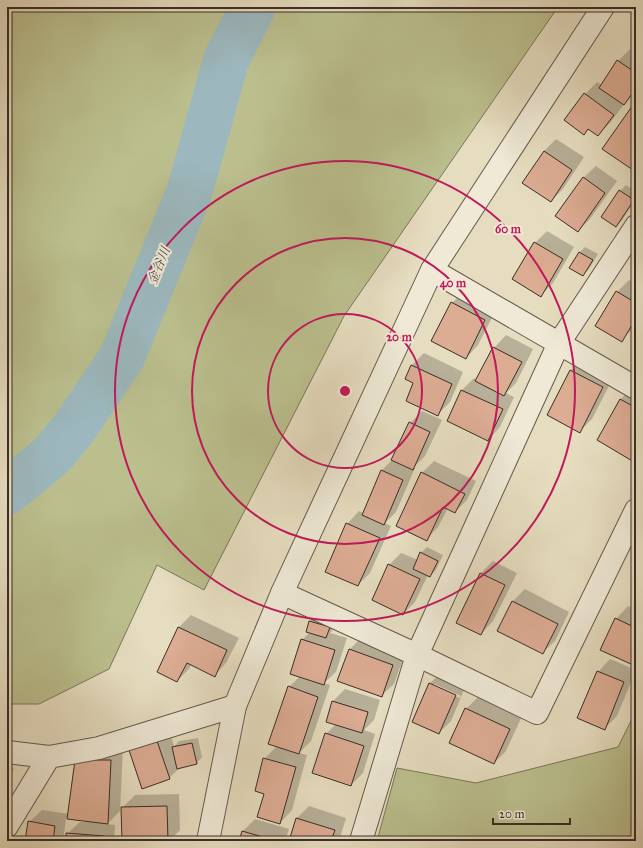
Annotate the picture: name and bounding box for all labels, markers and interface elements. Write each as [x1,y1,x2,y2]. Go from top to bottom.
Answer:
text: 60 m [495,222,522,236]
water label: 金谷川 [144,243,174,287]
text: 40 m [440,276,467,291]
text: 20 m [386,330,413,344]
centre of rings [338,384,352,398]
scale bar [493,800,570,826]
text: 20 m [499,807,525,821]

